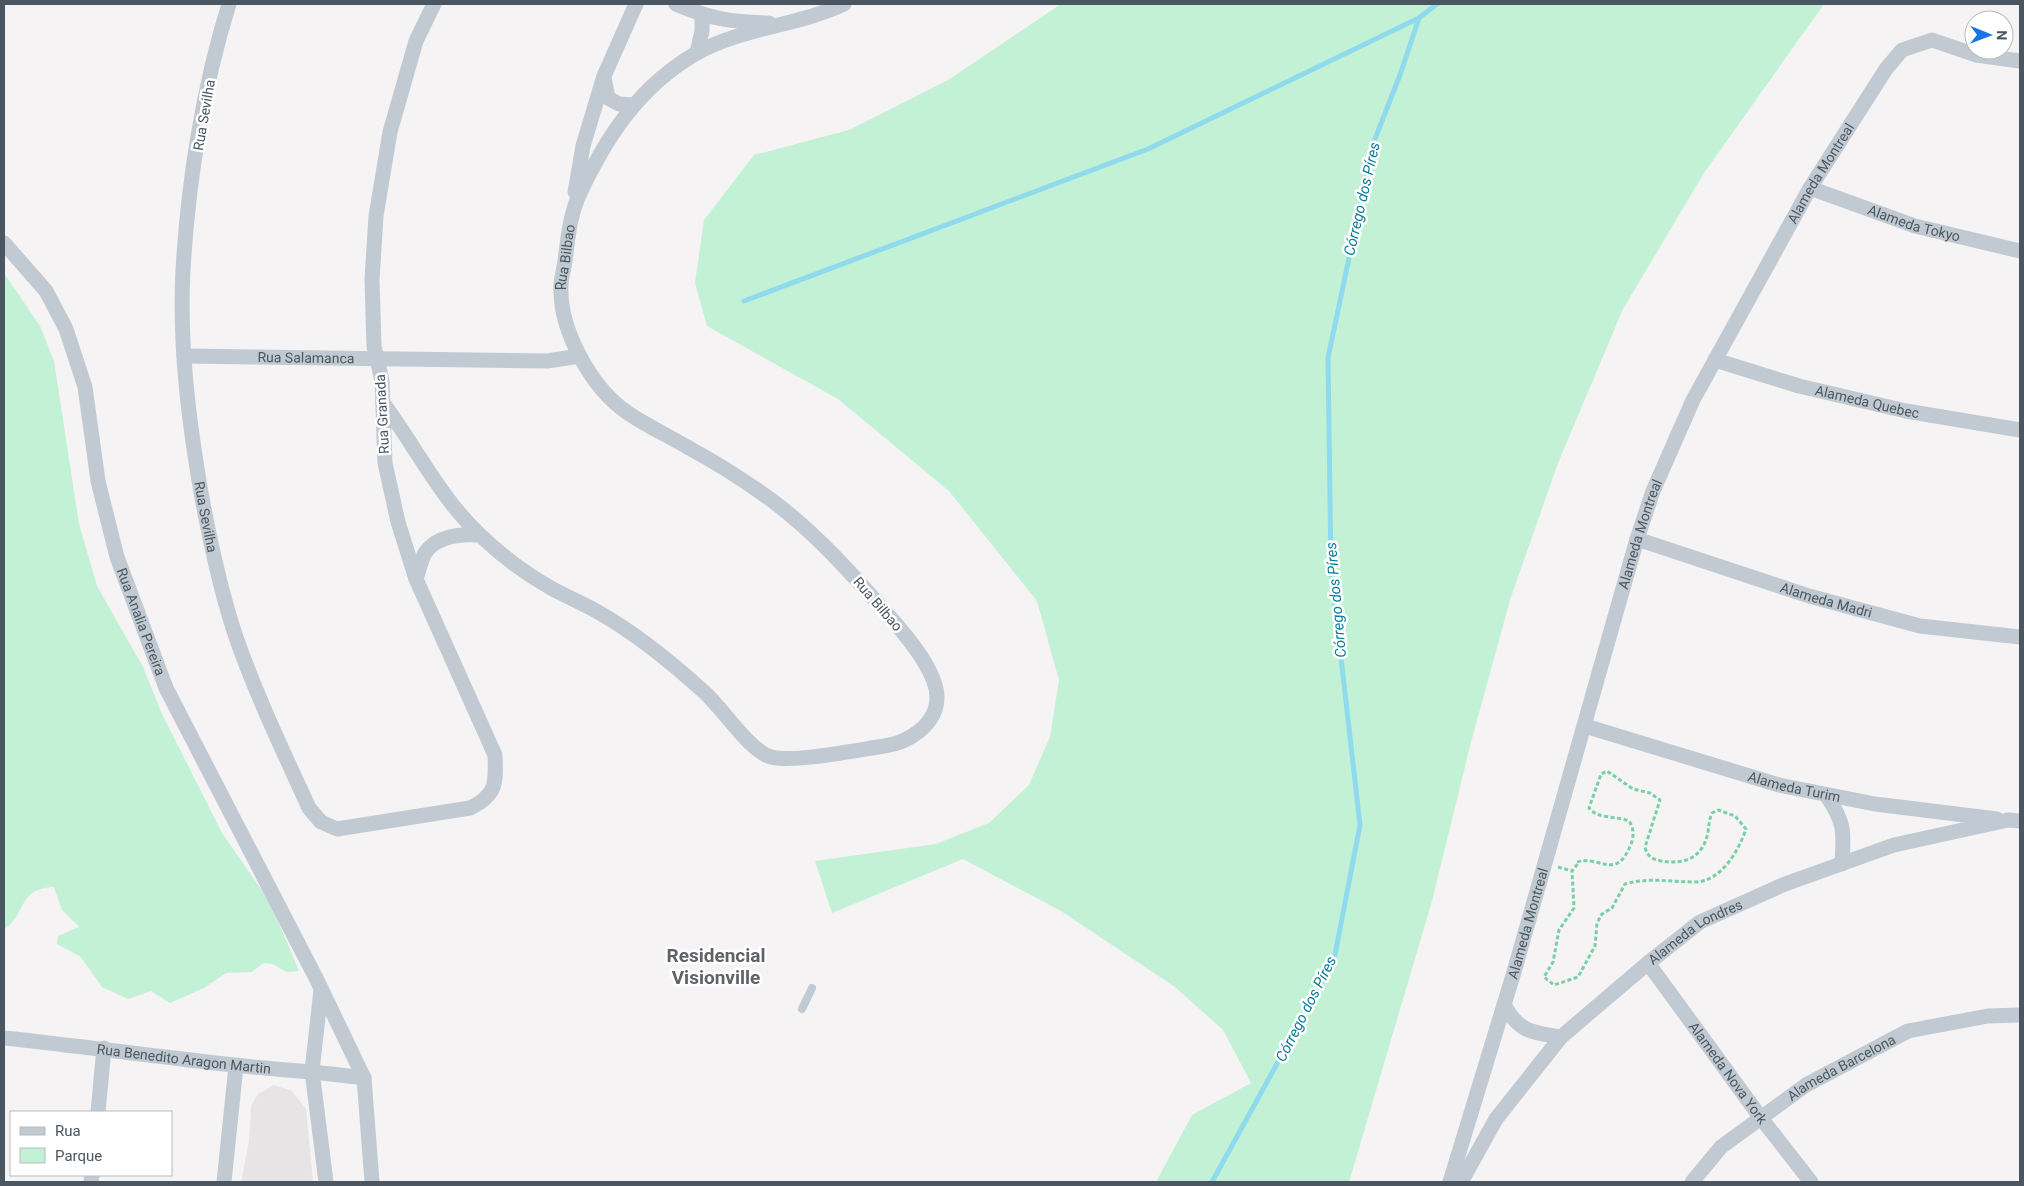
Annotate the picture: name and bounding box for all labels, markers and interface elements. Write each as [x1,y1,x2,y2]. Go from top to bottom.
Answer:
north arrow [1964,10,2014,60]
text: N [1994,30,2010,40]
street label: Rua Sevilha [190,78,218,152]
street label: Alameda Montreal [1784,120,1857,226]
water label: Córrego dos Píres [1340,141,1384,257]
street label: Alameda Tokyo [1866,202,1962,245]
street label: Rua Bilbao [553,223,578,290]
street label: Rua Salamanca [257,349,355,366]
street label: Rua Granada [372,374,392,454]
street label: Alameda Quebec [1814,382,1920,421]
street label: Alameda Montreal [1615,477,1665,591]
street label: Rua Sevilha [191,480,221,554]
water label: Córrego dos Píres [1322,542,1350,658]
street label: Rua Analia Pereira [114,566,169,678]
street label: Rua Bilbao [850,574,906,634]
street label: Alameda Madri [1778,579,1874,621]
street label: Alameda Turim [1746,768,1842,805]
street label: Alameda Montreal [1504,866,1551,981]
street label: Alameda Londres [1645,896,1745,968]
district label: Residencial Visionville [667,944,765,989]
water label: Córrego dos Píres [1272,953,1340,1065]
street label: Alameda Nova York [1686,1019,1771,1128]
street label: Alameda Barcelona [1784,1031,1898,1104]
street label: Rua Benedito Aragon Martin [96,1041,272,1077]
legend [10,1111,172,1176]
text: Rua [55,1122,81,1140]
text: Parque [55,1147,102,1165]

